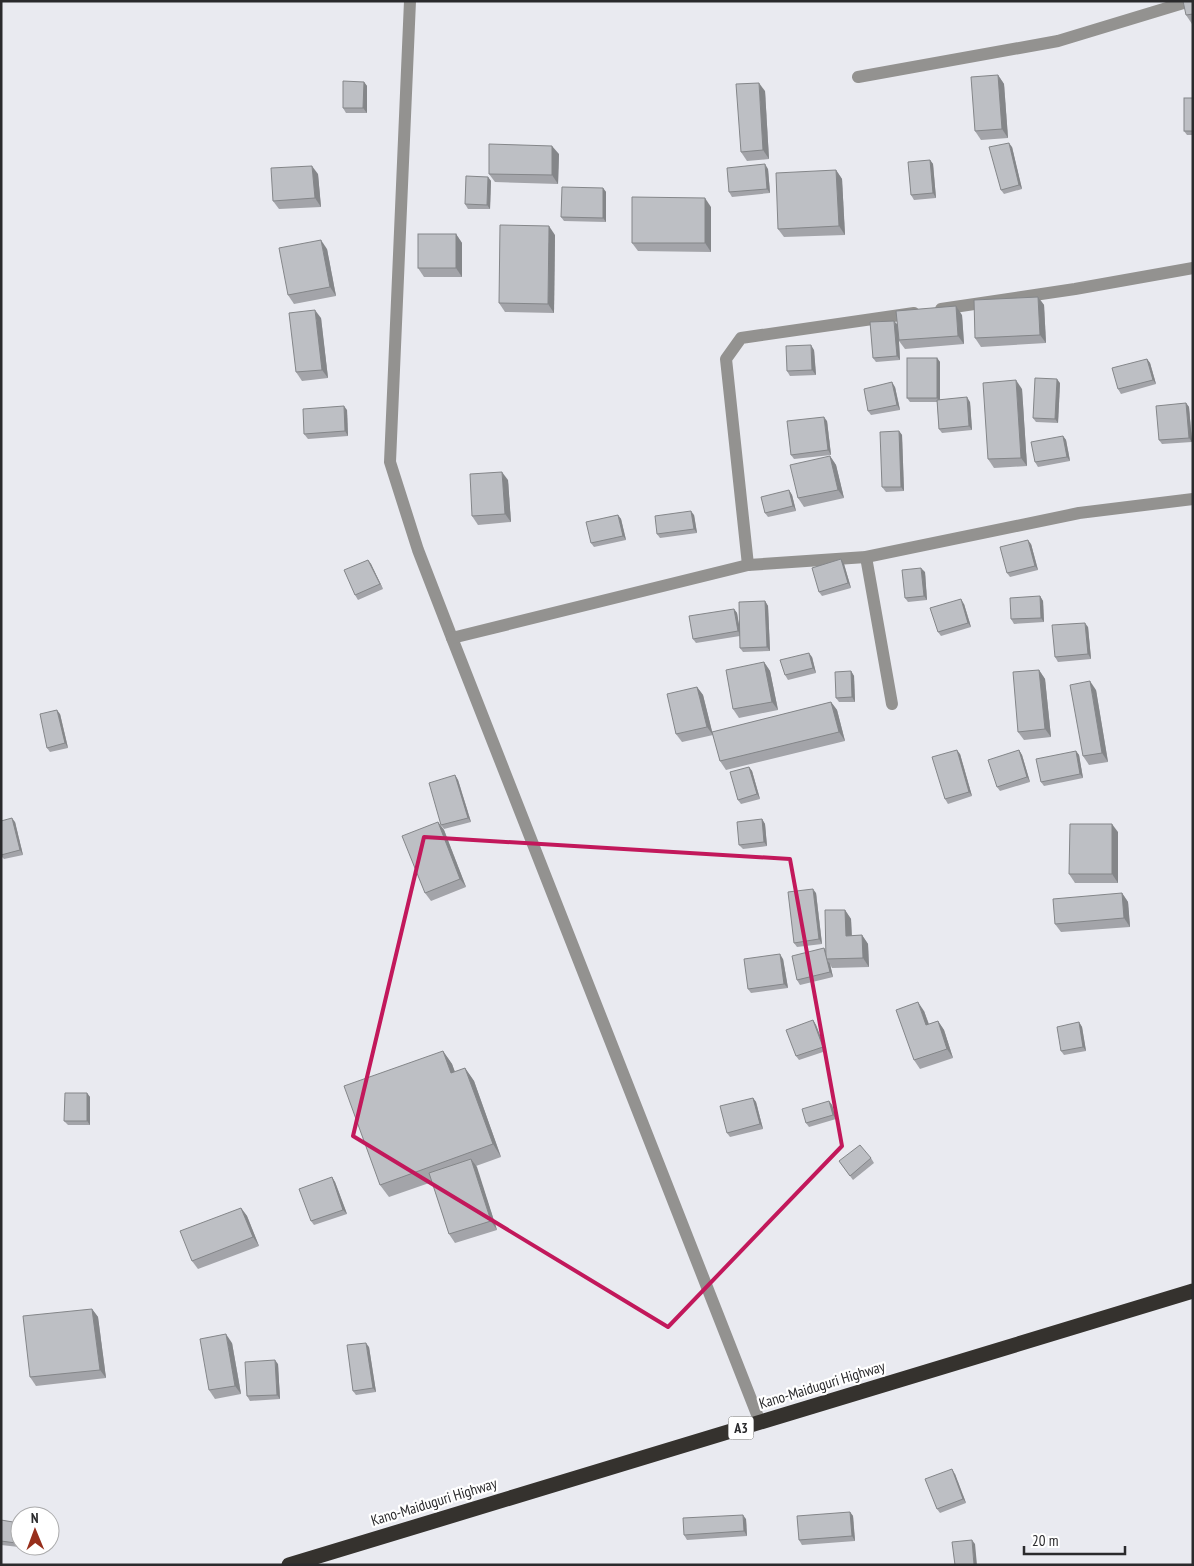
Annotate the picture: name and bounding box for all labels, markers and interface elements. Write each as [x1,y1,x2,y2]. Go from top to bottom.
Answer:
street label: Kano-Maiduguri Highway [757,1356,887,1413]
road number: A3 [728,1416,754,1440]
street label: Kano-Maiduguri Highway [369,1473,499,1530]
north arrow [10,1506,60,1556]
text: N [31,1509,39,1527]
scale bar [1024,1524,1125,1556]
text: 20 m [1032,1531,1058,1550]

